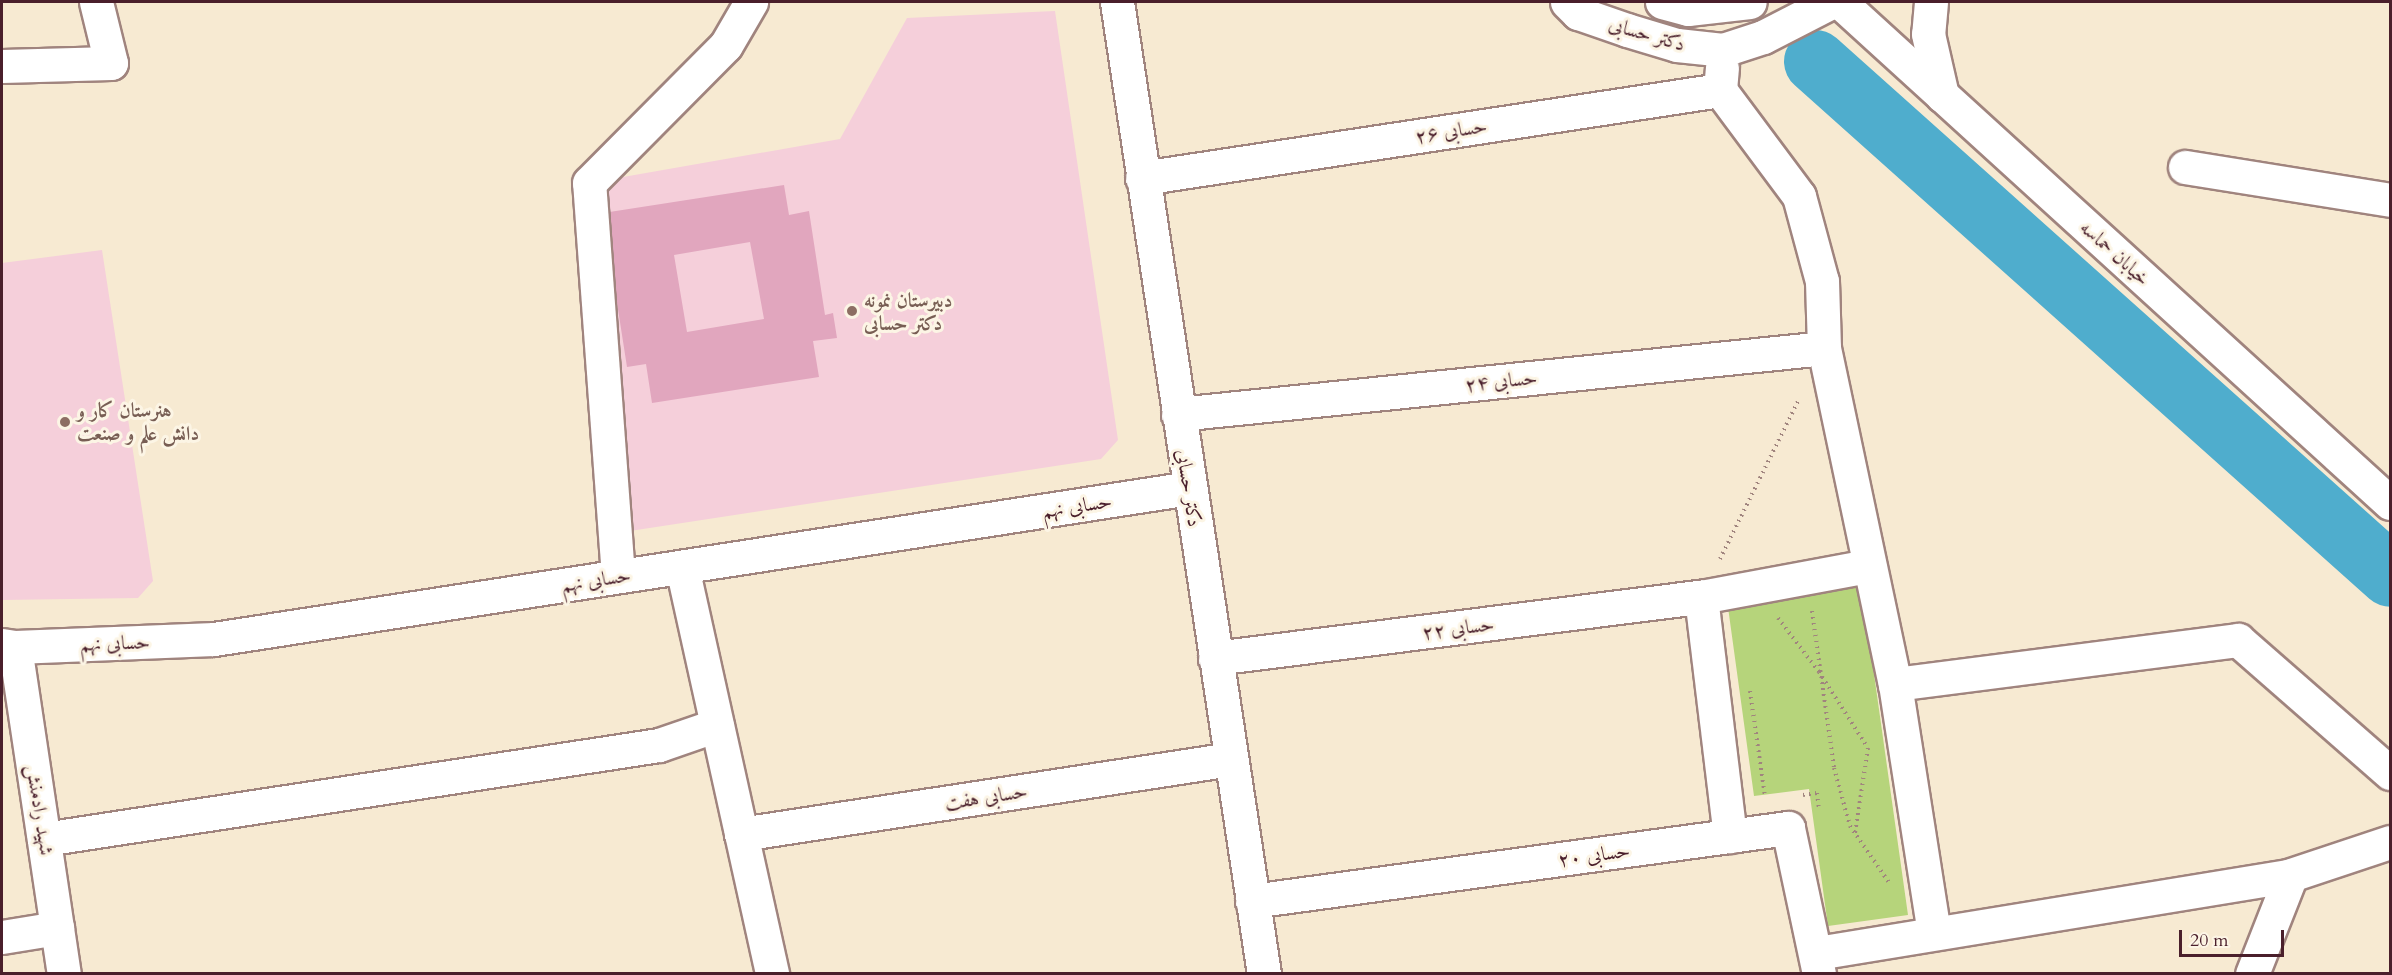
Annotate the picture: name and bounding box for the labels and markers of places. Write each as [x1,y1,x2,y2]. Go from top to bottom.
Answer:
place label: دبیرستان نمونه دکتر حسابی [864,288,952,335]
marker: دبیرستان نمونه دکتر حسابی [845,304,859,318]
place label: هنرستان کار و دانش علم و صنعت [77,398,199,445]
marker: هنرستان کار و دانش علم و صنعت [58,415,72,429]

